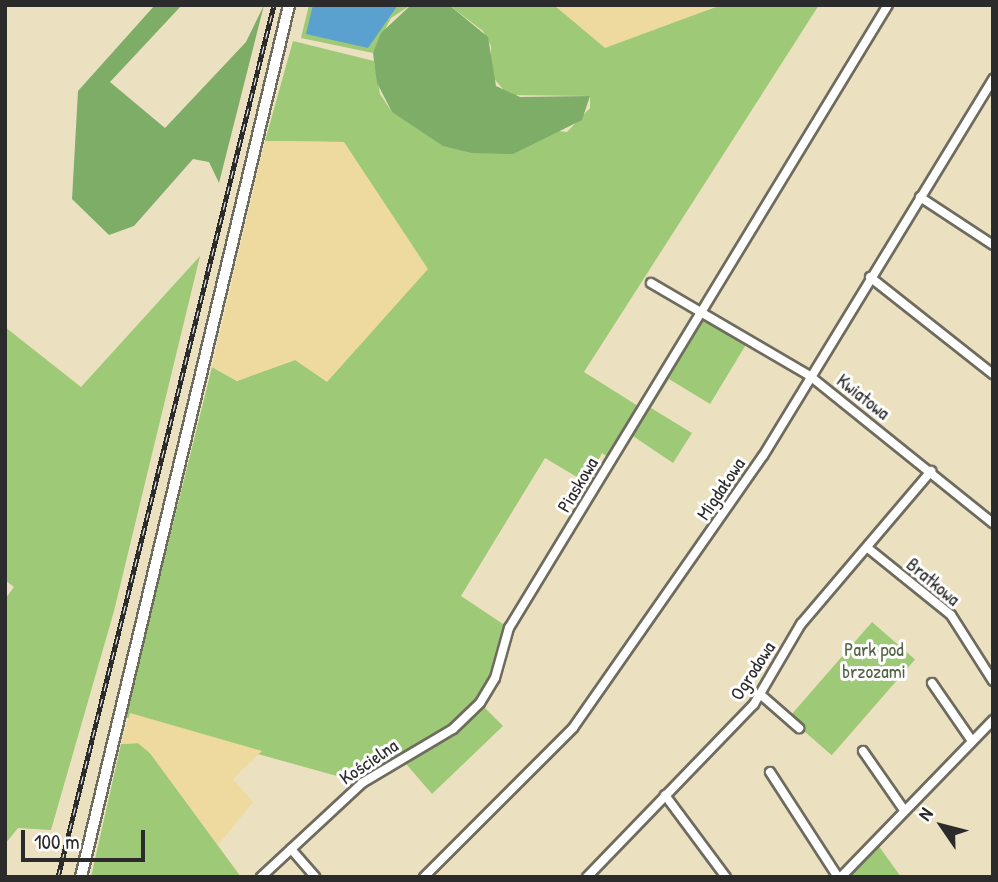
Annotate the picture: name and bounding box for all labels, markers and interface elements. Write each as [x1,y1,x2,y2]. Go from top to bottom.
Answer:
street label: Kwiatowa [832,369,894,425]
street label: Piaskowa [553,453,603,517]
street label: Migdałowa [692,454,750,524]
street label: Bratkowa [902,553,964,611]
street label: Ogrodowa [726,637,780,705]
park label: Park pod brzozami [842,639,906,683]
street label: Kościelna [336,734,402,790]
north arrow [907,791,977,861]
text: N [911,802,938,826]
scale bar [24,816,149,860]
text: 100 m [34,827,80,856]

